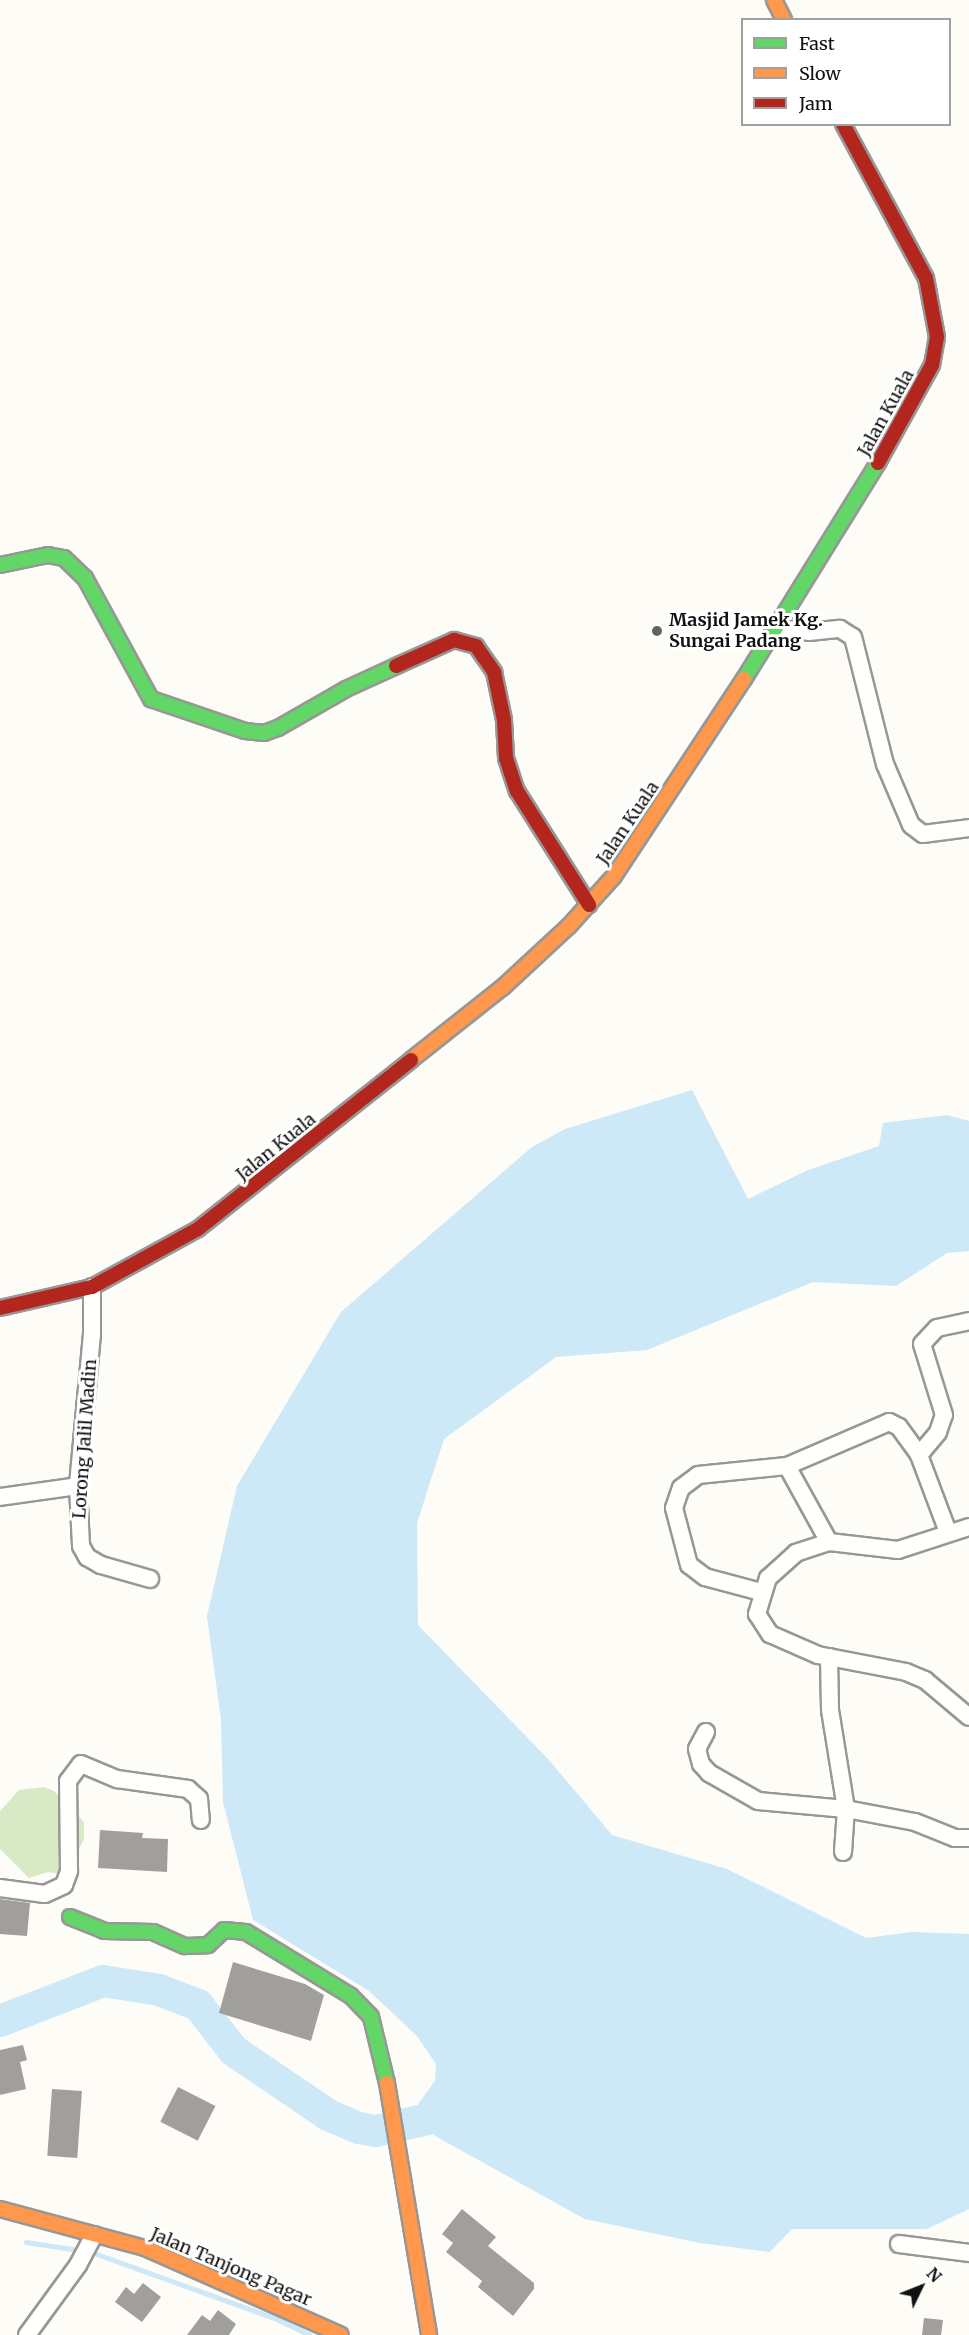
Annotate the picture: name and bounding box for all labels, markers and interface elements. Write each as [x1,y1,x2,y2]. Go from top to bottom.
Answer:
legend [741,18,951,126]
text: Fast [799,32,835,55]
text: Slow [799,62,841,85]
text: Jam [799,92,833,115]
street label: Jalan Kuala [853,366,919,460]
place label: Masjid Jamek Kg. Sungai Padang [669,610,823,652]
marker: Masjid Jamek Kg. Sungai Padang [650,624,664,638]
street label: Jalan Kuala [592,777,664,869]
street label: Jalan Kuala [232,1108,320,1186]
street label: Lorong Jalil Madin [69,1358,101,1520]
street label: Jalan Tanjong Pagar [147,2223,315,2311]
north arrow [891,2257,951,2317]
text: N [923,2263,946,2286]

